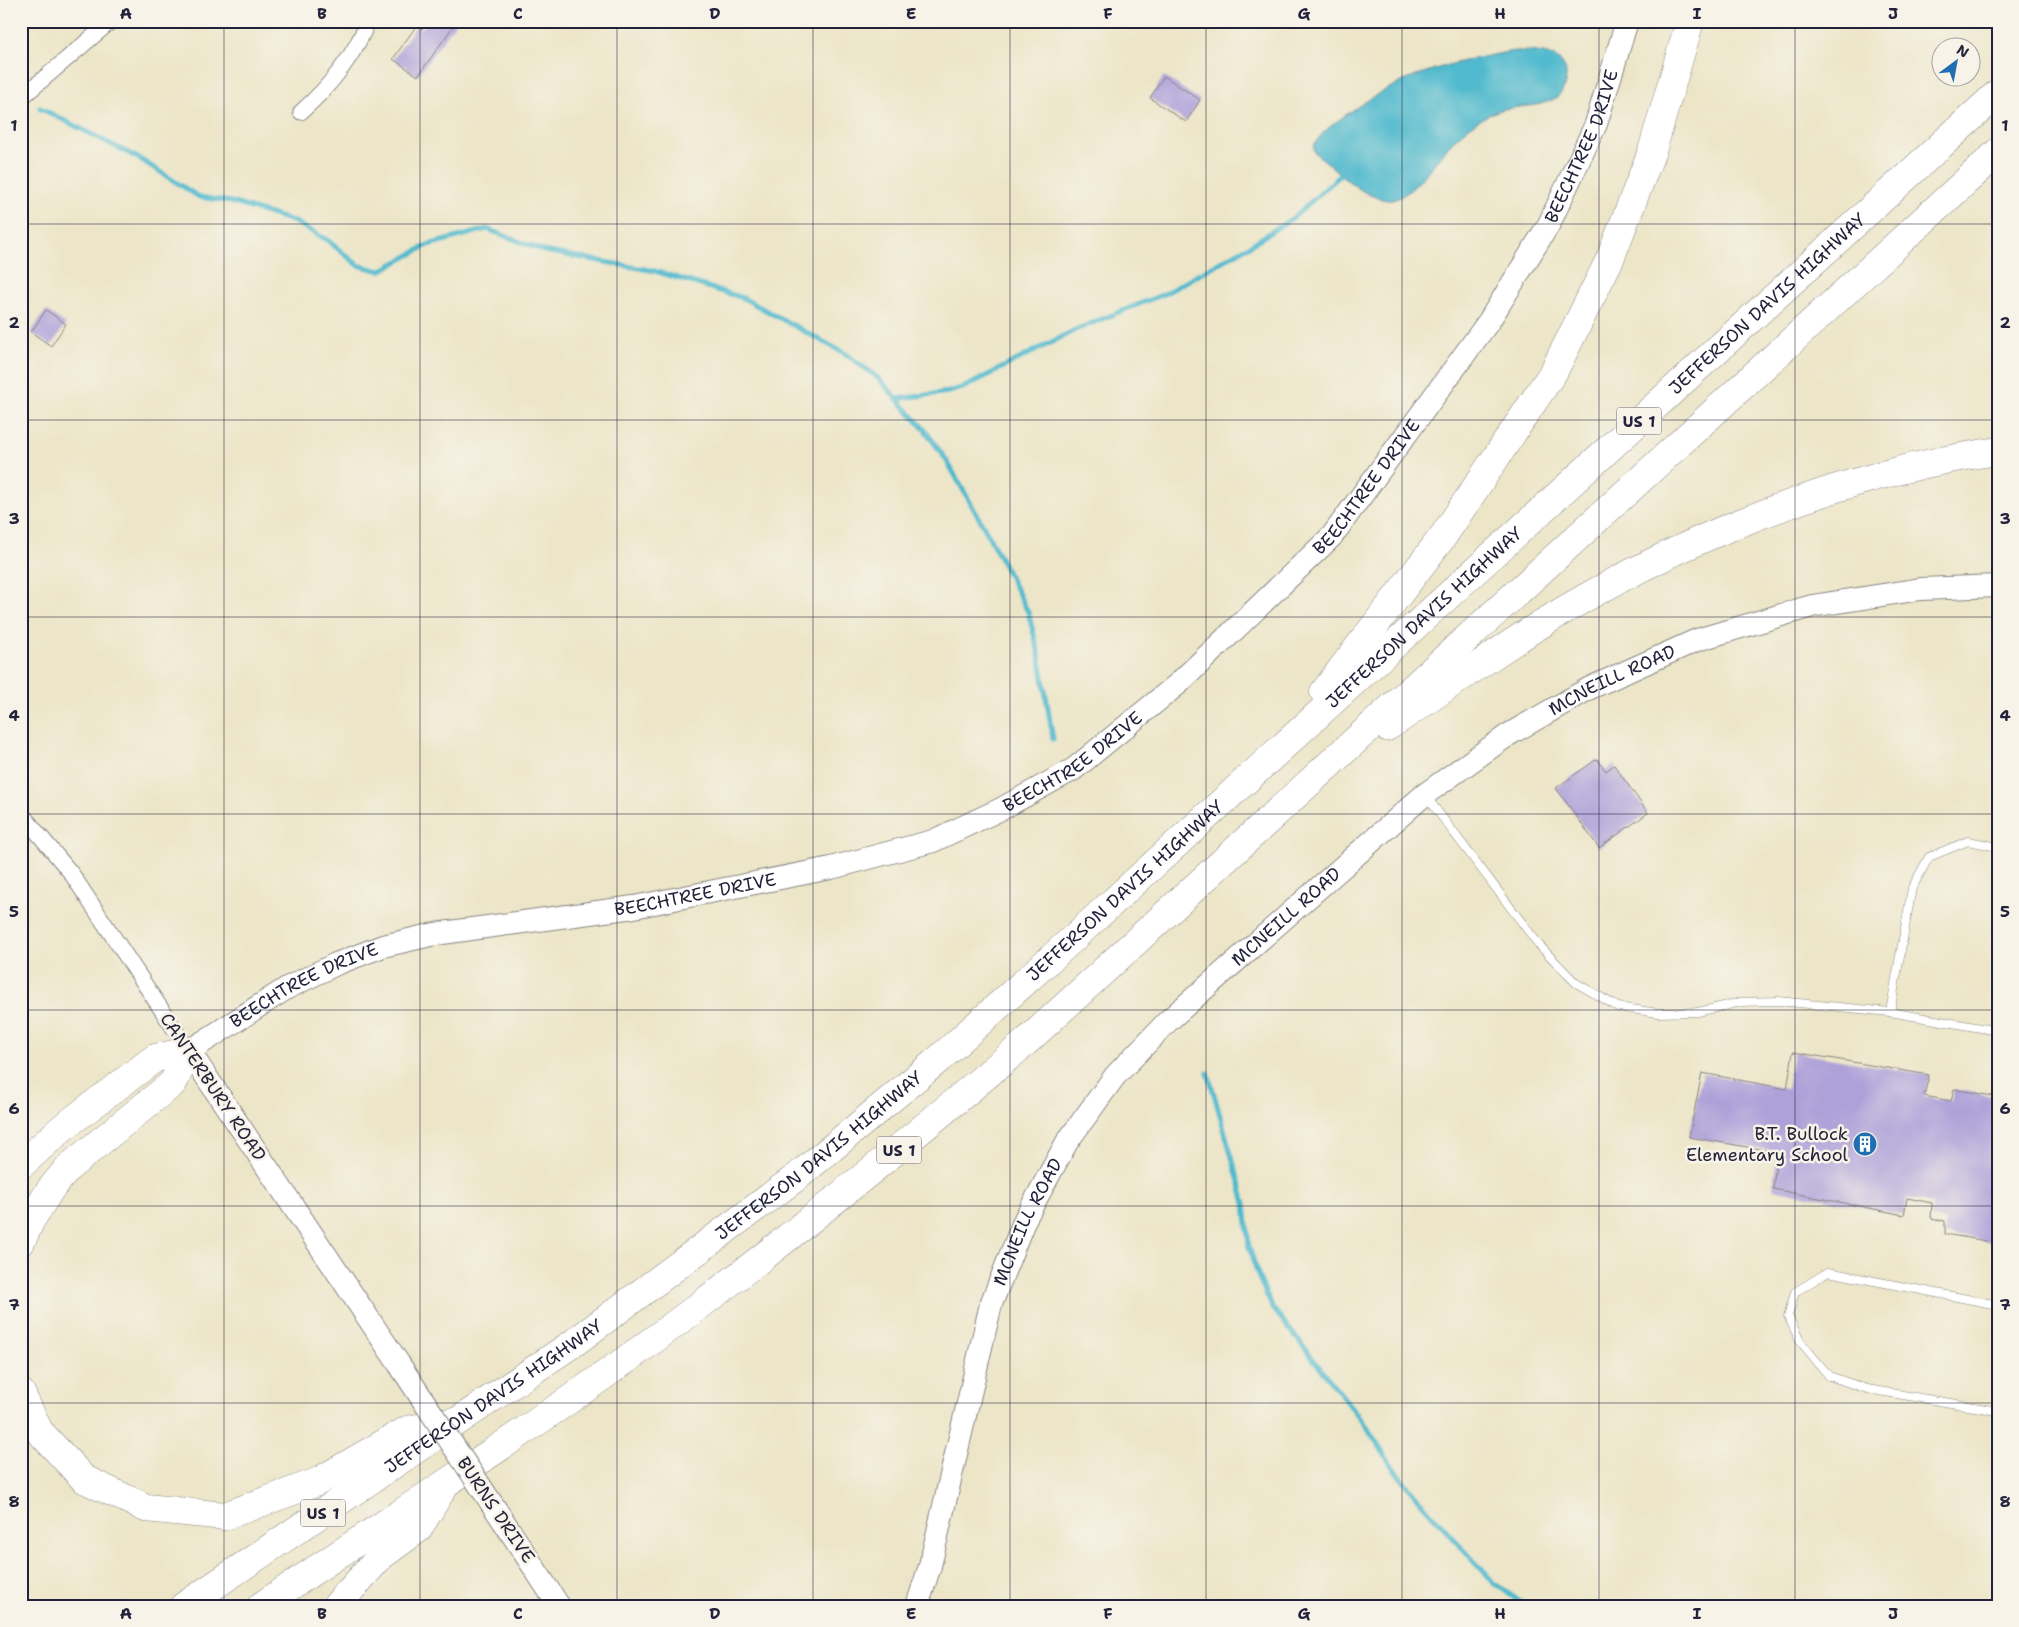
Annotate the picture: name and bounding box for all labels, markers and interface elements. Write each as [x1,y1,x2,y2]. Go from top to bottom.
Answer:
text: A [120,3,132,24]
text: B [317,3,327,24]
text: C [513,3,523,24]
text: D [709,3,721,24]
text: E [906,3,916,24]
text: F [1103,3,1113,24]
text: G [1298,3,1311,24]
text: H [1494,3,1506,24]
text: I [1693,3,1702,24]
text: J [1888,3,1898,24]
north arrow [1932,38,1982,88]
text: N [1953,40,1972,62]
street label: BEECHTREE DRIVE [1539,67,1624,227]
text: 1 [10,115,18,136]
text: 1 [2001,115,2009,136]
street label: JEFFERSON DAVIS HIGHWAY [1664,208,1871,400]
text: 2 [8,312,20,333]
text: 2 [1999,312,2011,333]
road number: US 1 [1616,408,1662,434]
street label: BEECHTREE DRIVE [1308,414,1426,560]
text: 3 [8,508,20,529]
text: 3 [1999,508,2011,529]
street label: JEFFERSON DAVIS HIGHWAY [1321,521,1528,714]
street label: MCNEILL ROAD [1544,639,1680,721]
text: 4 [8,705,20,726]
text: 4 [1999,705,2011,726]
street label: BEECHTREE DRIVE [999,706,1147,818]
street label: JEFFERSON DAVIS HIGHWAY [1021,794,1229,987]
street label: MCNEILL ROAD [1226,862,1346,971]
street label: BEECHTREE DRIVE [613,867,778,922]
text: 5 [9,901,19,922]
text: 5 [2000,901,2010,922]
street label: BEECHTREE DRIVE [225,937,382,1034]
street label: CANTERBURY ROAD [154,1008,272,1166]
street label: JEFFERSON DAVIS HIGHWAY [710,1065,928,1245]
text: 6 [8,1098,20,1119]
text: 6 [1999,1098,2011,1119]
place label: B.T. Bullock Elementary School [1686,1122,1849,1167]
building icon: B.T. Bullock Elementary School [1852,1131,1878,1157]
road number: US 1 [876,1136,922,1164]
street label: MCNEILL ROAD [988,1154,1068,1289]
text: 7 [8,1294,20,1315]
text: 7 [1999,1294,2011,1315]
street label: JEFFERSON DAVIS HIGHWAY [380,1313,608,1479]
street label: BURNS DRIVE [452,1452,540,1568]
text: 8 [8,1491,20,1512]
text: 8 [1999,1491,2011,1512]
road number: US 1 [300,1500,346,1526]
text: A [120,1603,132,1624]
text: B [317,1603,327,1624]
text: C [513,1603,523,1624]
text: D [709,1603,721,1624]
text: E [906,1603,916,1624]
text: F [1103,1603,1113,1624]
text: G [1298,1603,1311,1624]
text: H [1494,1603,1506,1624]
text: I [1693,1603,1702,1624]
text: J [1888,1603,1898,1624]

